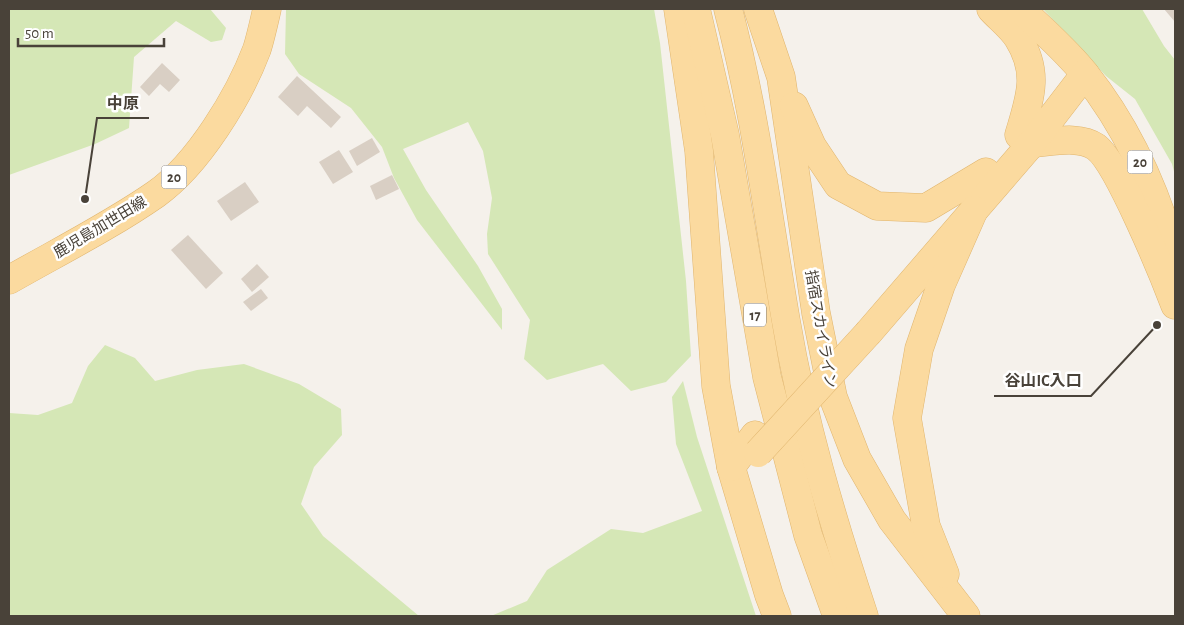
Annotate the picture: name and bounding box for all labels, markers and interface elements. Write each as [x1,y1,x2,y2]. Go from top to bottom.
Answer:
scale bar [18,15,164,47]
text: 50 m [25,26,54,41]
callout: 中原 [97,87,149,118]
text: 中原 [107,95,139,112]
road number: 20 [1128,150,1152,173]
road number: 20 [162,166,186,188]
street label: 鹿児島加世田線 [51,193,149,261]
street label: 指宿スカイライン [803,268,840,389]
road number: 17 [744,304,766,326]
callout: 谷山IC入口 [994,365,1091,396]
text: 谷山IC入口 [1005,372,1081,389]

